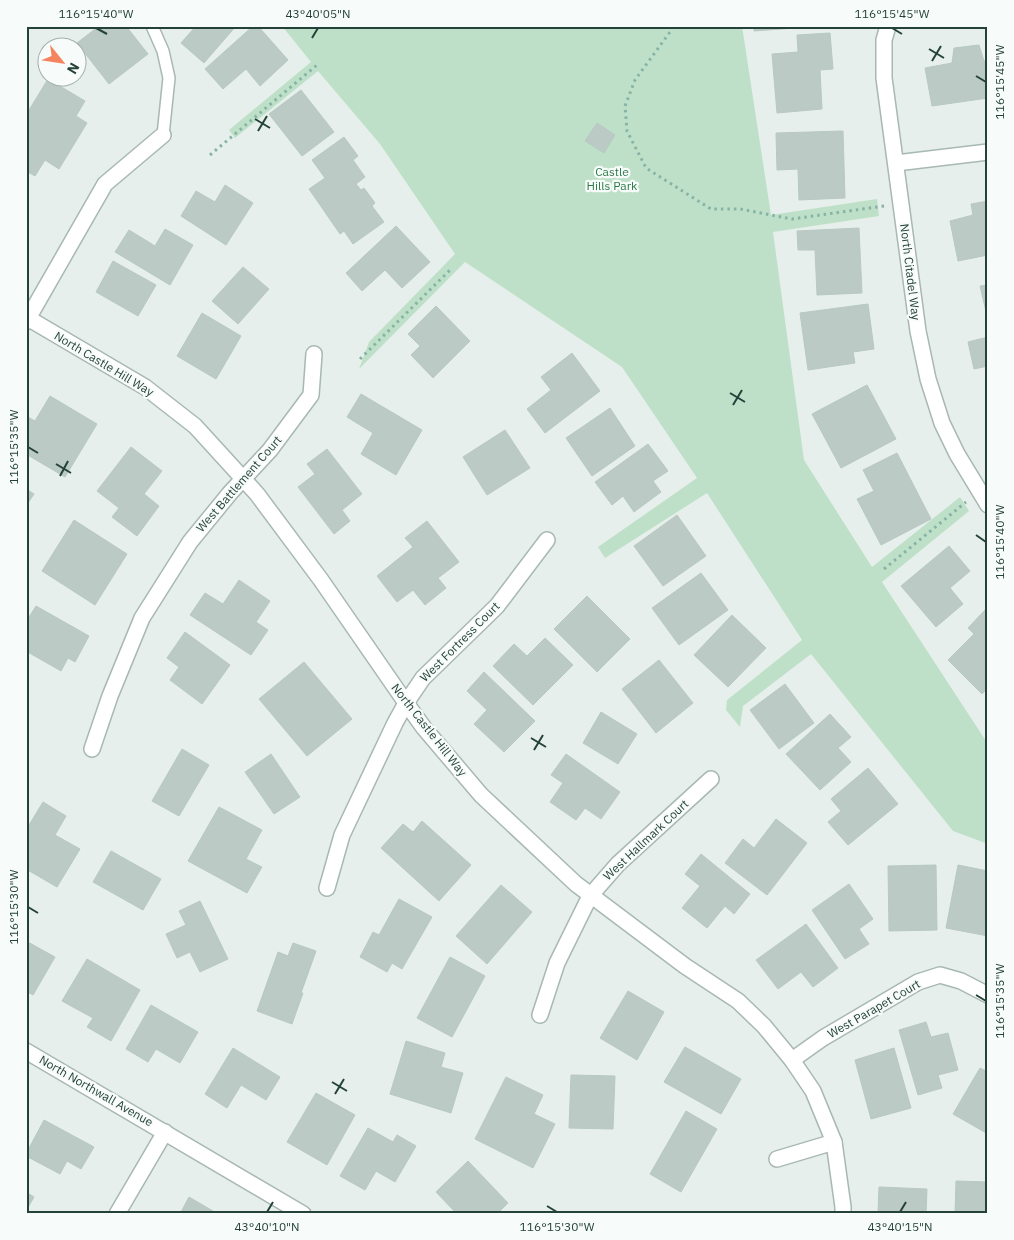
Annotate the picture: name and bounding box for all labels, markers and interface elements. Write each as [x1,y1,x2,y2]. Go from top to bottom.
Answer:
text: 116°15'40"W [59,6,134,21]
text: 43°40'05"N [285,6,351,21]
text: 116°15'45"W [855,6,930,21]
north arrow [38,38,88,88]
text: 116°15'45"W [992,44,1007,119]
text: N [63,60,84,77]
park label: Castle Hills Park [587,164,638,193]
street label: North Citadel Way [897,223,924,321]
street label: North Castle Hill Way [52,328,157,399]
text: 116°15'35"W [6,409,21,484]
street label: West Battlement Court [193,432,285,535]
text: 116°15'40"W [992,504,1007,579]
street label: West Fortress Court [417,599,503,685]
street label: North Castle Hill Way [388,680,470,779]
street label: West Hallmark Court [600,796,692,883]
text: 116°15'30"W [6,869,21,944]
text: 116°15'35"W [992,963,1007,1038]
street label: West Parapet Court [825,976,923,1041]
street label: North Northwall Avenue [37,1052,156,1130]
text: 43°40'10"N [234,1219,300,1234]
text: 116°15'30"W [520,1219,595,1234]
text: 43°40'15"N [867,1219,933,1234]

